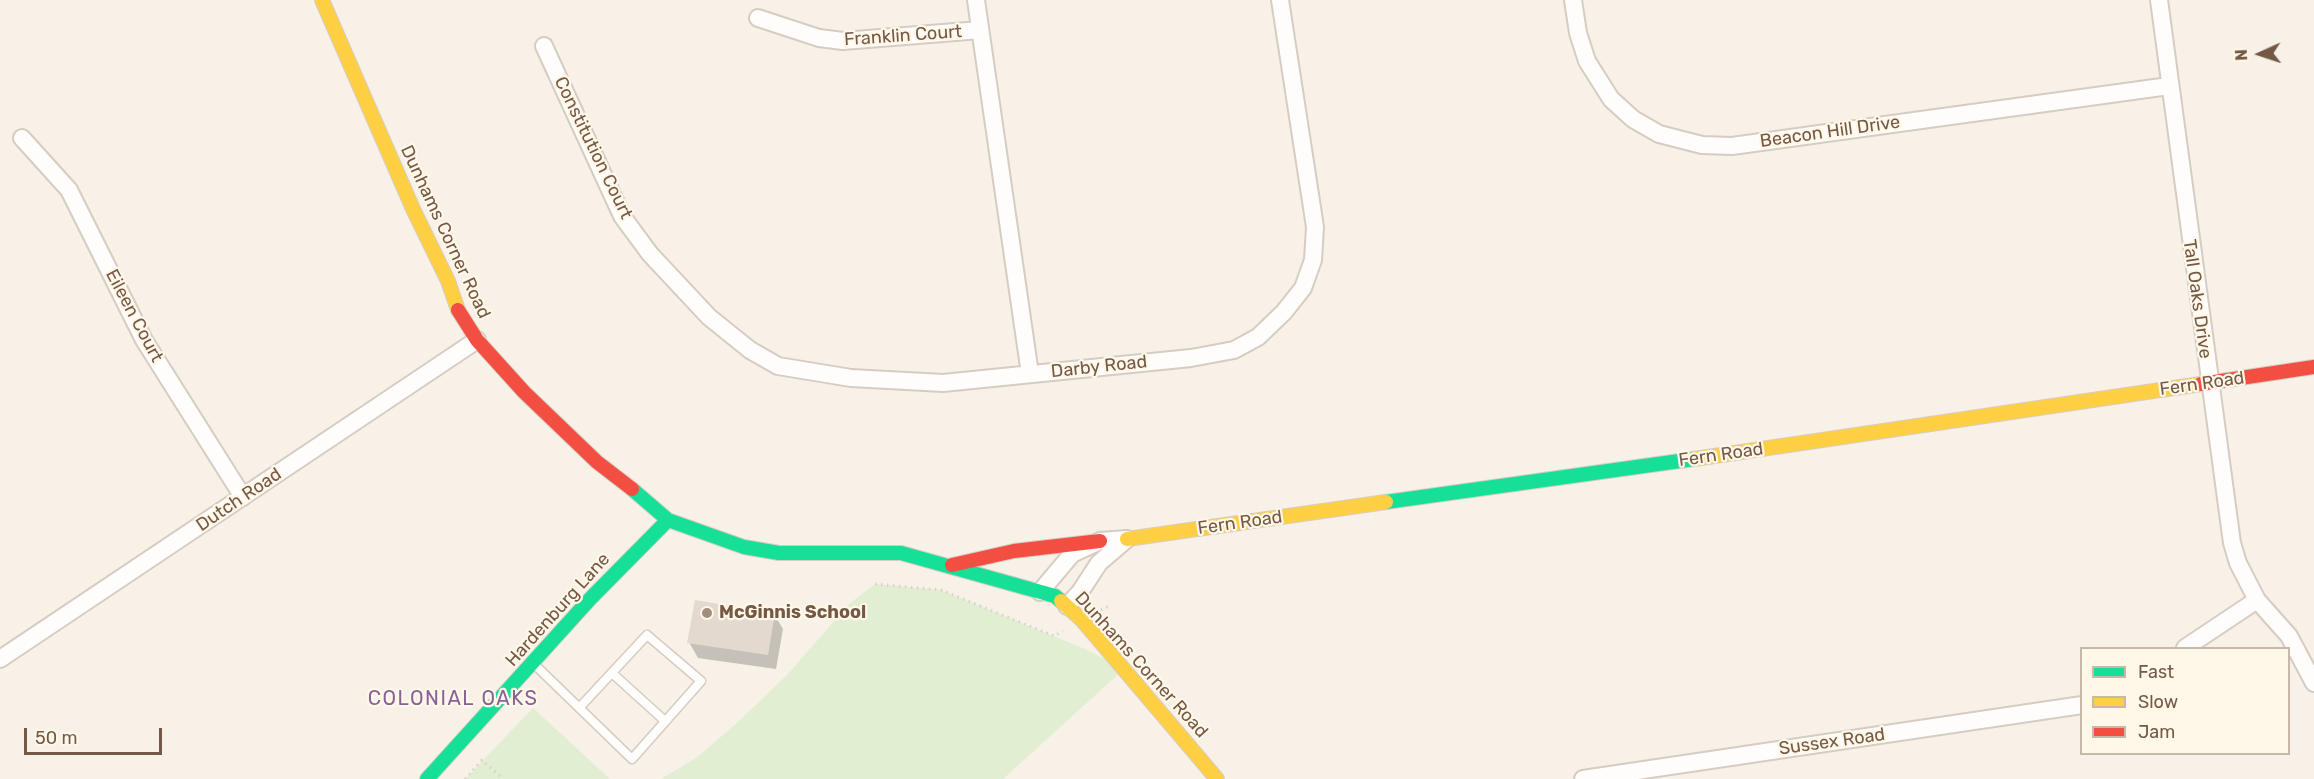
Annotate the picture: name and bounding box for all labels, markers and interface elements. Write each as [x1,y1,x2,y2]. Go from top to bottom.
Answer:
street label: Franklin Court [843,21,963,51]
north arrow [2230,24,2290,84]
text: N [2232,49,2251,61]
street label: Constitution Court [549,73,637,223]
street label: Beacon Hill Drive [1759,111,1901,153]
street label: Dunhams Corner Road [395,142,495,322]
street label: Tall Oaks Drive [2178,238,2216,360]
street label: Eileen Court [100,266,168,366]
street label: Darby Road [1050,351,1148,383]
street label: Fern Road [2158,367,2246,401]
street label: Fern Road [1677,438,1765,472]
street label: Dutch Road [192,464,286,536]
street label: Fern Road [1196,506,1284,540]
street label: Hardenburg Lane [501,549,615,671]
street label: Dunhams Corner Road [1070,588,1212,742]
place label: McGinnis School [719,602,866,624]
marker: McGinnis School [700,606,714,620]
legend [2080,647,2290,755]
text: Fast [2138,661,2174,683]
district label: COLONIAL OAKS [368,687,538,711]
text: Slow [2138,691,2178,713]
scale bar [27,716,165,754]
text: Jam [2138,721,2175,743]
street label: Sussex Road [1777,724,1887,760]
text: 50 m [35,727,78,749]

